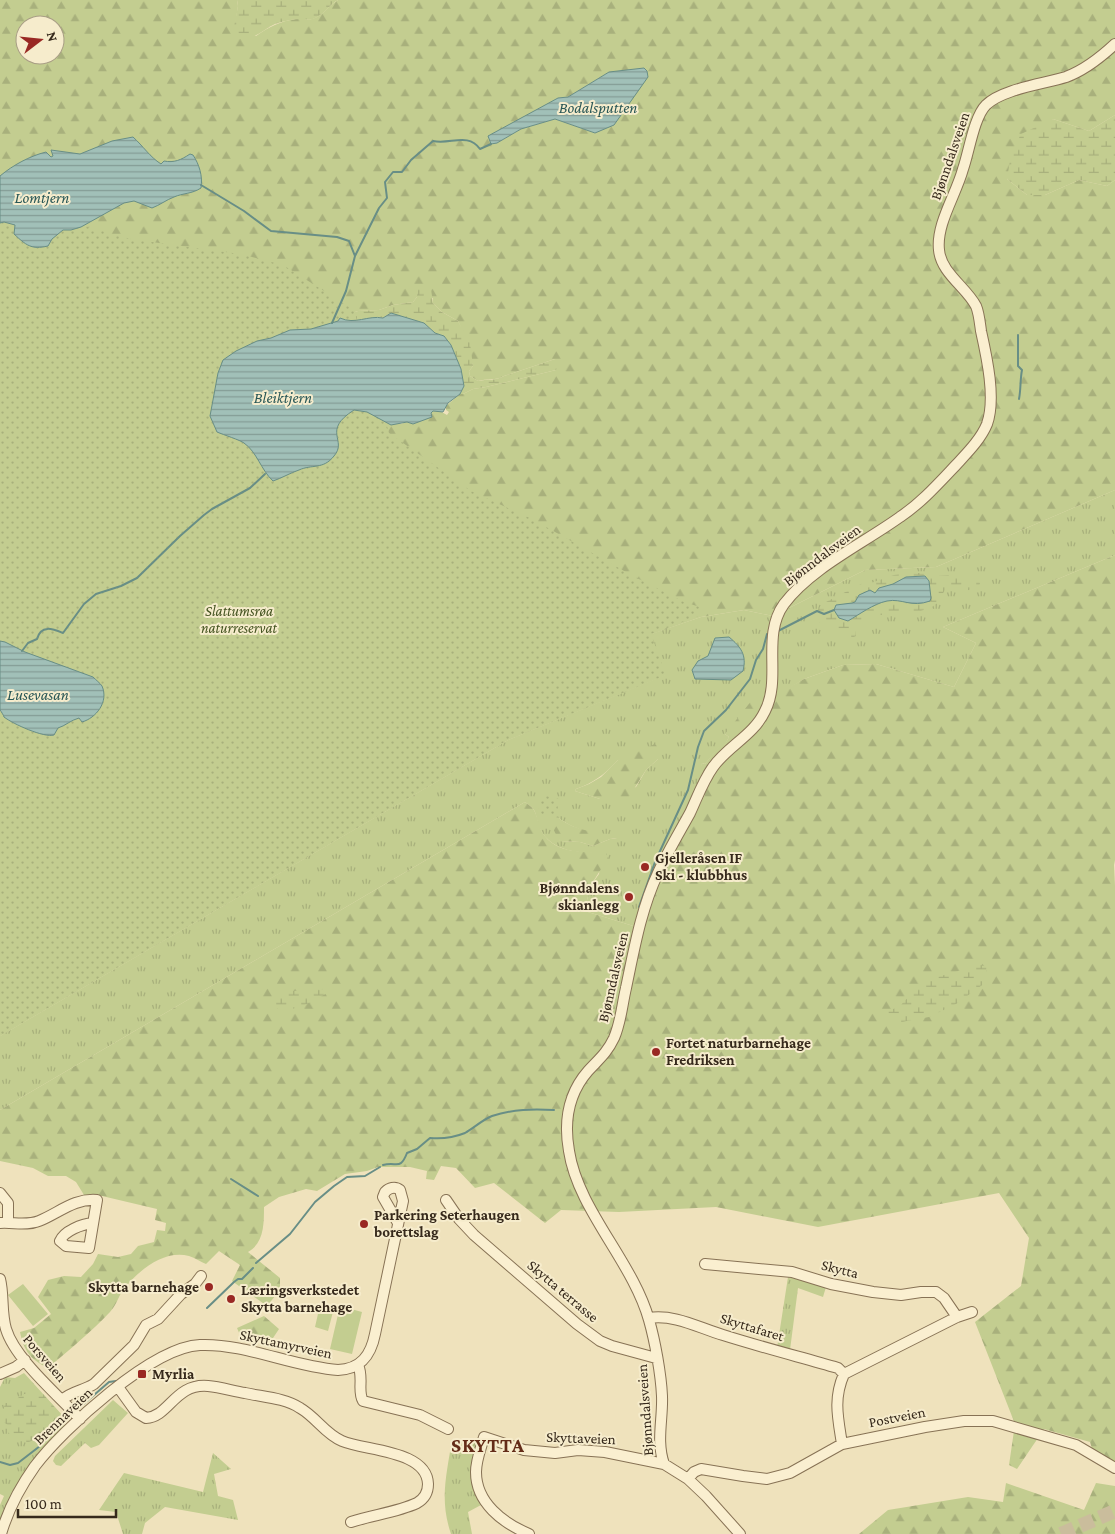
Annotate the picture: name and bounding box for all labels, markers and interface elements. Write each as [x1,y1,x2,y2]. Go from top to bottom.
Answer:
north arrow [15,15,65,65]
text: N [43,30,62,44]
water label: Bodalsputten [559,99,637,117]
street label: Bjønndalsveien [927,110,973,202]
water label: Lomtjern [15,189,69,207]
water label: Bleiktjern [254,389,312,407]
street label: Bjønndalsveien [780,521,864,590]
park label: Slattumsrøa naturreservat [201,603,278,636]
water label: Lusevasan [7,686,69,703]
place label: Gjelleråsen IF Ski - klubbhus [655,850,747,883]
marker: Gjelleråsen IF Ski - klubbhus [639,861,651,873]
place label: Bjønndalens skianlegg [539,880,619,913]
marker: Bjønndalens skianlegg [623,891,635,903]
street label: Bjønndalsveien [595,930,632,1024]
place label: Fortet naturbarnehage Fredriksen [666,1035,811,1068]
marker: Fortet naturbarnehage Fredriksen [650,1046,662,1058]
place label: Parkering Seterhaugen borettslag [373,1207,520,1240]
marker: Parkering Seterhaugen borettslag [358,1218,370,1230]
street label: Skytta terrasse [524,1257,602,1326]
street label: Skytta [820,1257,860,1282]
place label: Skytta barnehage [88,1279,199,1295]
marker: Skytta barnehage [203,1281,215,1293]
place label: Læringsverkstedet Skytta barnehage [241,1282,360,1315]
marker: Læringsverkstedet Skytta barnehage [225,1293,237,1305]
street label: Skyttafaret [718,1310,787,1346]
street label: Skyttamyrveien [238,1326,334,1363]
street label: Porsveien [20,1331,70,1385]
street label: Bjønndalsveien [634,1363,657,1456]
place label: Myrlia [152,1366,195,1382]
marker: Myrlia [136,1368,148,1380]
street label: Brennaveien [31,1384,95,1448]
street label: Postveien [867,1404,927,1430]
street label: Skyttaveien [546,1429,616,1448]
district label: SKYTTA [451,1434,525,1456]
scale bar [18,1486,115,1518]
text: 100 m [25,1496,62,1512]

